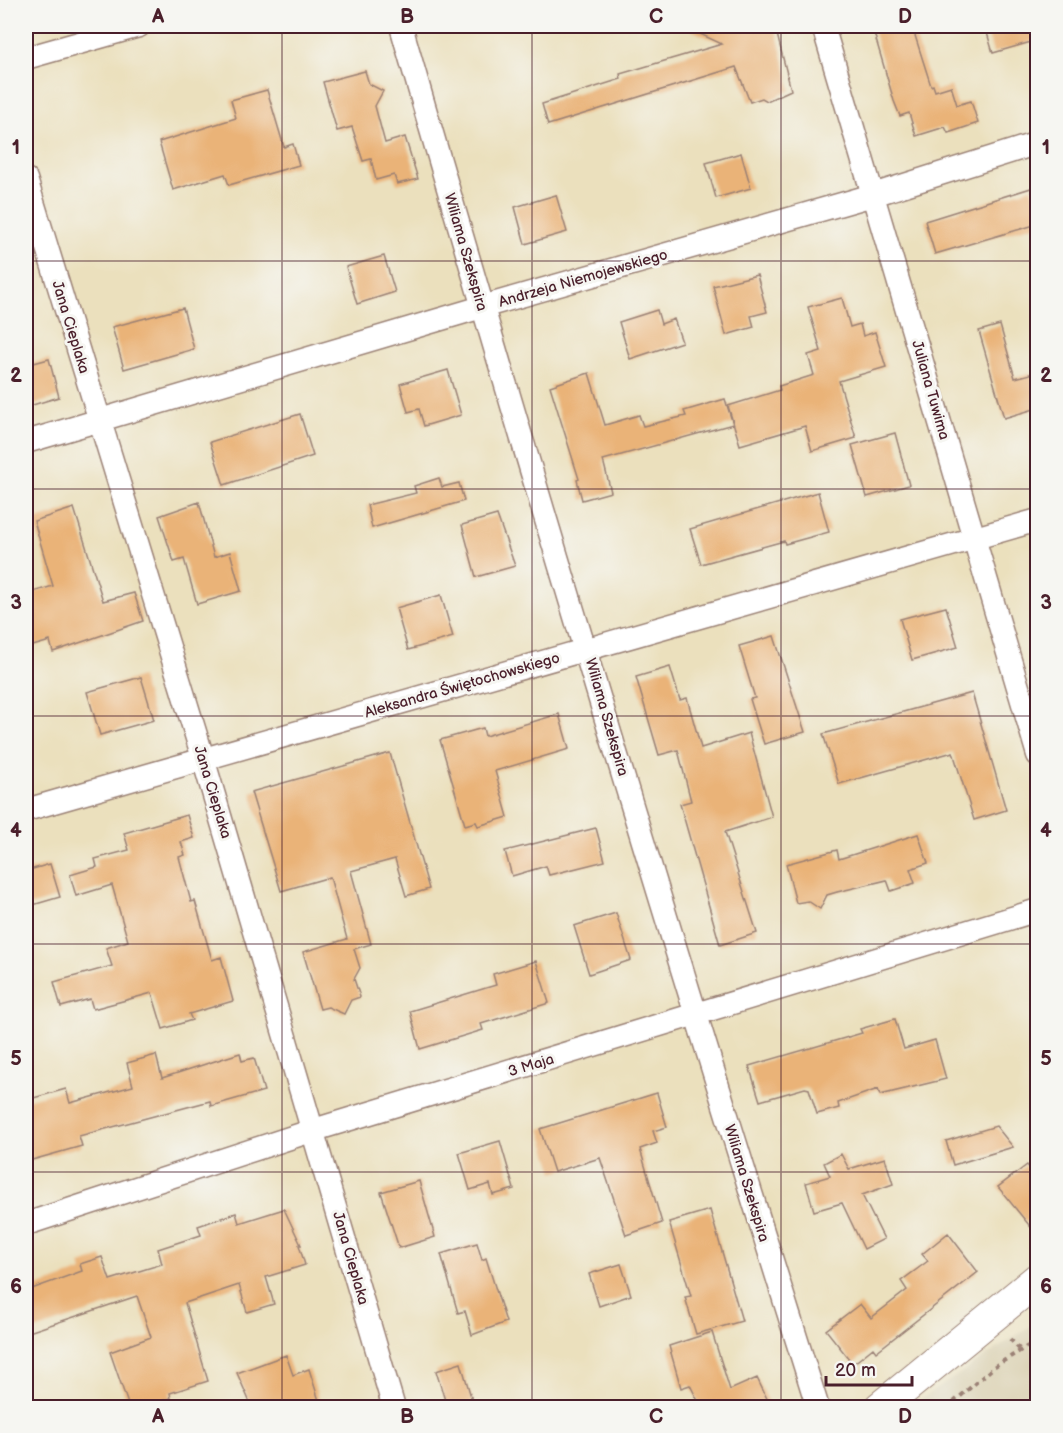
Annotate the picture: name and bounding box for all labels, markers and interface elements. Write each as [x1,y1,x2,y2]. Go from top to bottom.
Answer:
text: A [151,5,165,29]
text: B [400,5,414,29]
text: C [649,5,663,29]
text: D [898,5,912,29]
text: 1 [12,136,20,160]
text: 1 [1042,136,1050,160]
street label: Wiliama Szekspira [440,191,491,313]
street label: Andrzeja Niemojewskiego [496,245,670,312]
street label: Jana Cieplaka [47,278,94,376]
street label: Juliana Tuwima [907,338,954,442]
text: 2 [10,364,22,388]
text: 2 [1040,364,1052,388]
text: 3 [10,591,22,615]
text: 3 [1040,591,1052,615]
street label: Aleksandra Świętochowskiego [362,648,562,723]
street label: Wiliama Szekspira [581,656,632,778]
street label: Jana Cieplaka [189,743,236,841]
text: 4 [10,819,22,843]
text: 4 [1040,819,1052,843]
text: 5 [10,1047,22,1071]
text: 5 [1040,1047,1052,1071]
street label: 3 Maja [506,1050,556,1081]
street label: Wiliama Szekspira [720,1122,773,1244]
street label: Jana Cieplaka [328,1209,373,1307]
text: 6 [10,1275,22,1299]
text: 6 [1040,1275,1052,1299]
scale bar [826,1349,912,1387]
text: 20 m [835,1360,876,1381]
text: A [151,1405,165,1429]
text: B [400,1405,414,1429]
text: C [649,1405,663,1429]
text: D [898,1405,912,1429]

